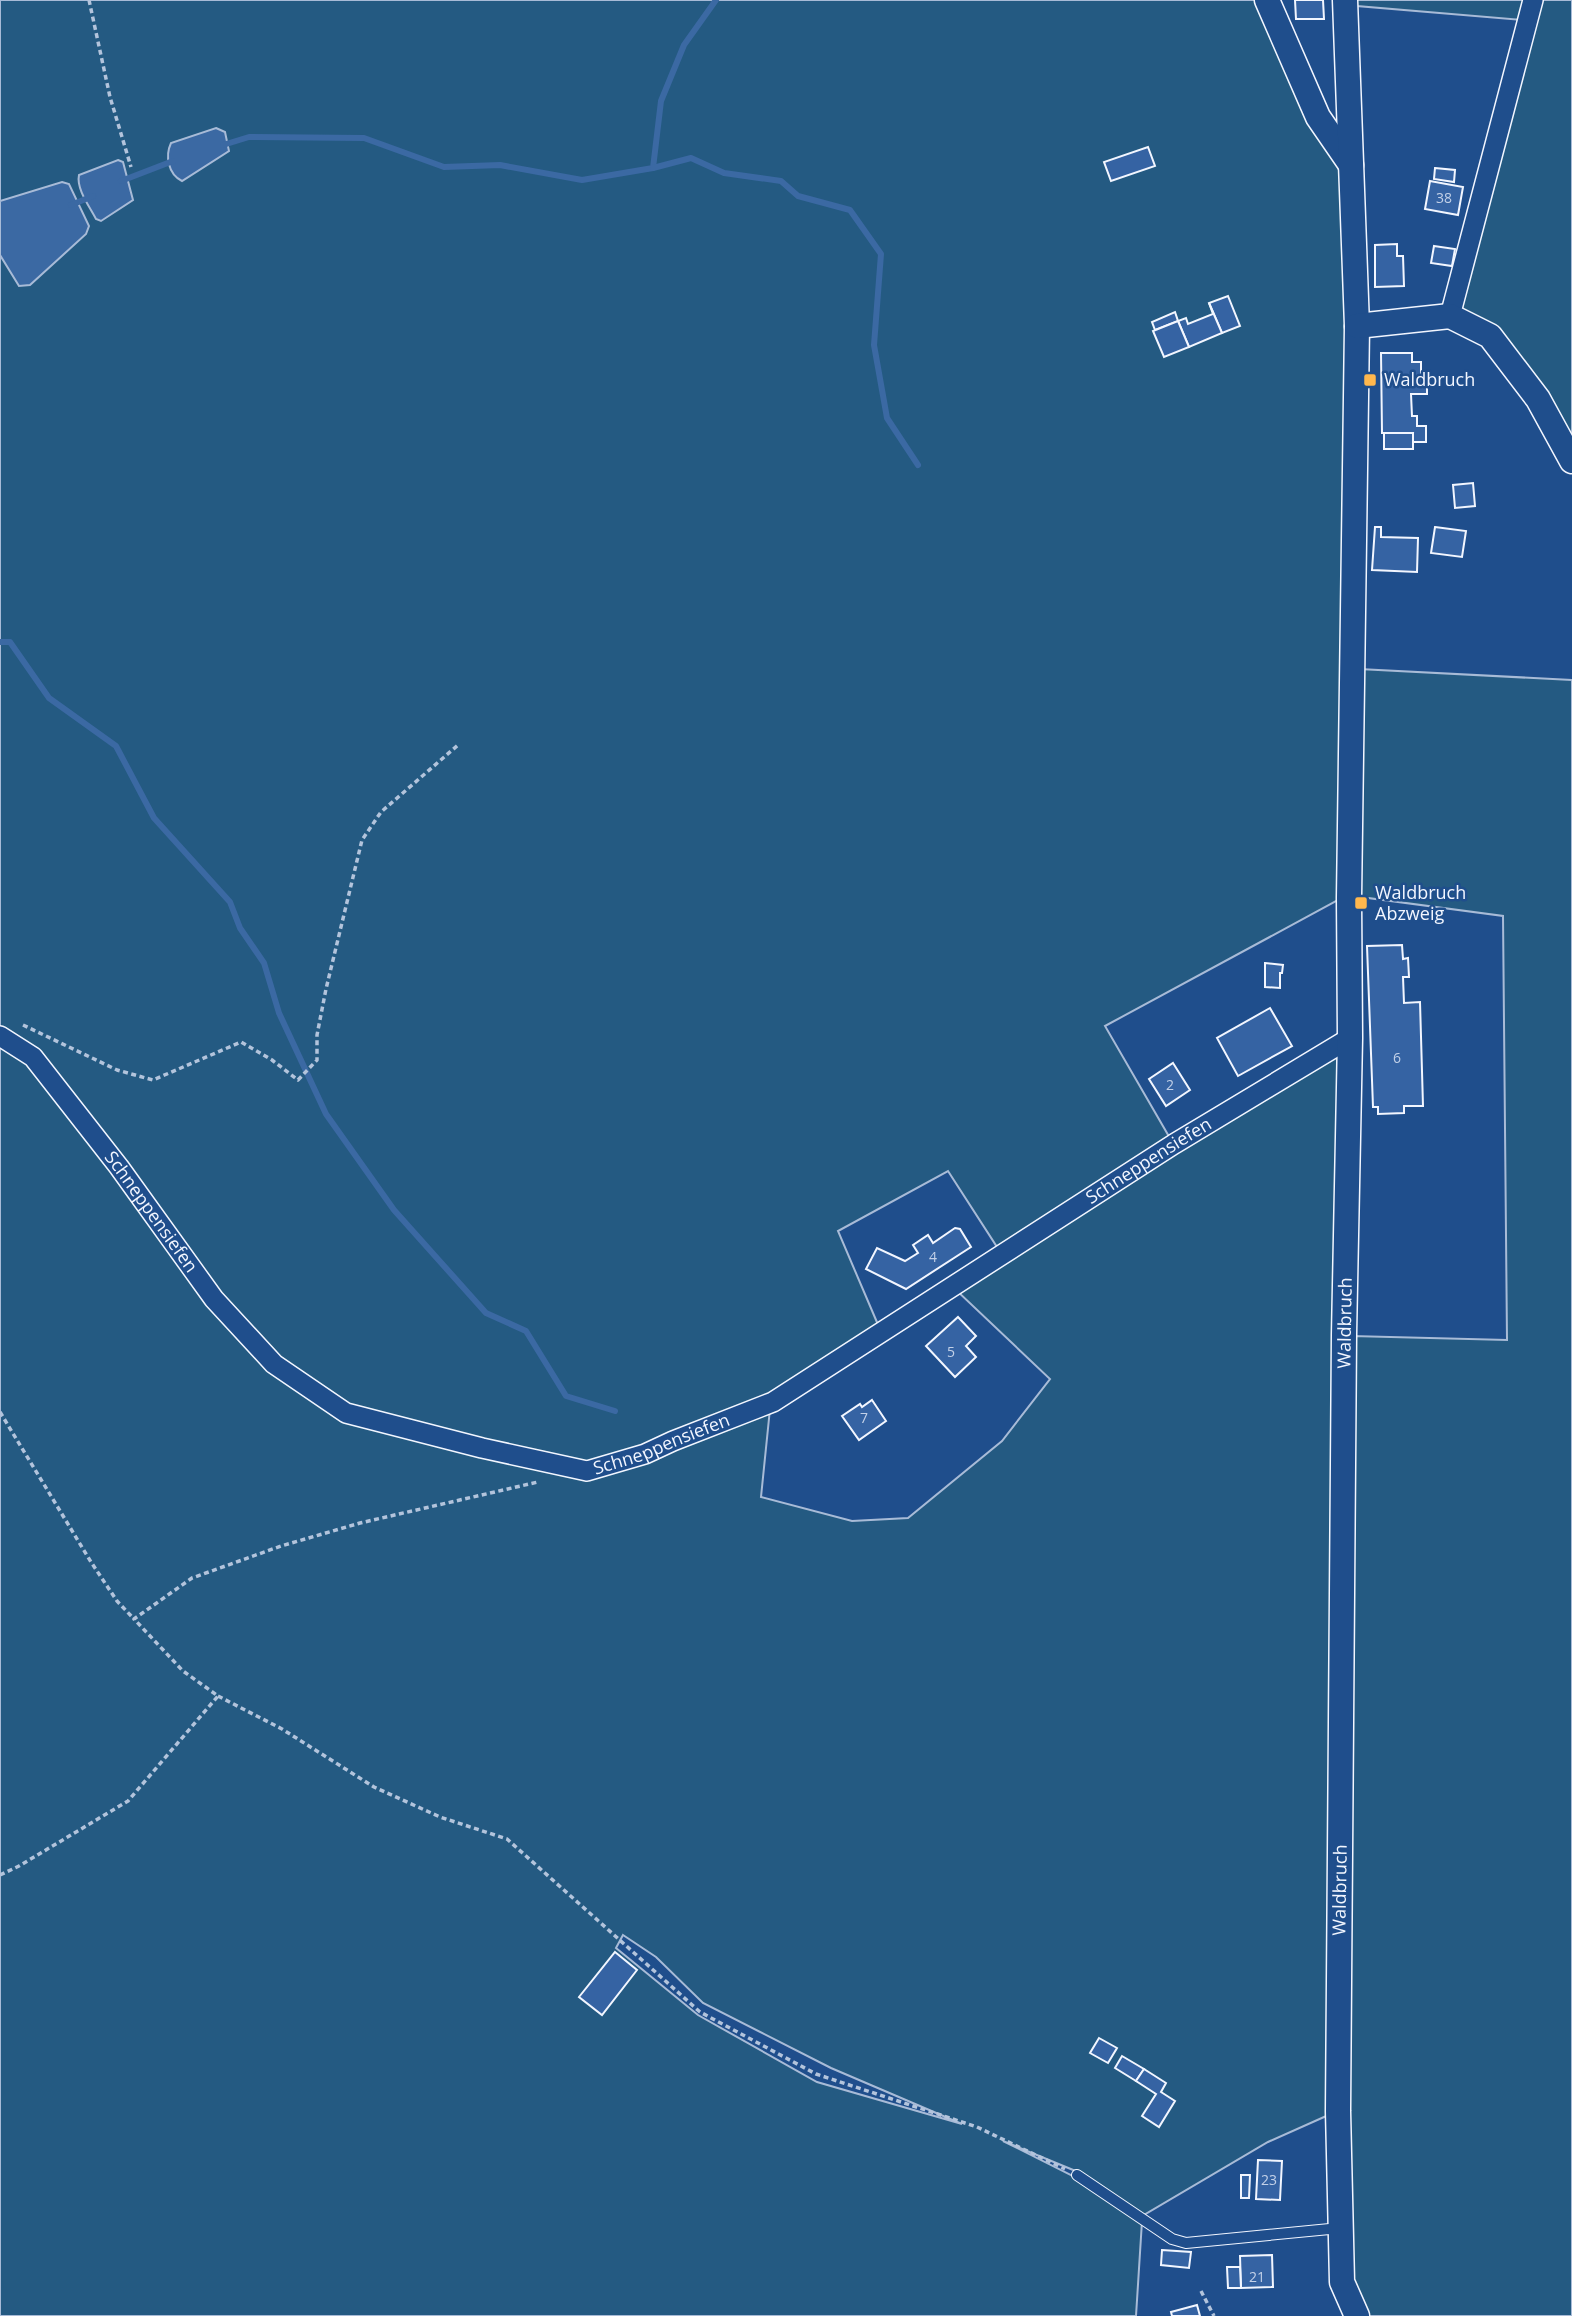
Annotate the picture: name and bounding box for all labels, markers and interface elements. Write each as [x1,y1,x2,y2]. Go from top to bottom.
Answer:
house number: 38 [1436,188,1452,207]
place label: Waldbruch [1384,367,1475,391]
marker: Waldbruch [1362,372,1378,388]
place label: Waldbruch Abzweig [1375,880,1466,925]
marker: Waldbruch Abzweig [1353,895,1369,911]
house number: 6 [1393,1048,1401,1067]
house number: 2 [1166,1075,1174,1094]
street label: Schneppensiefen [1081,1111,1216,1209]
street label: Schneppensiefen [100,1146,204,1277]
house number: 4 [929,1247,937,1266]
street label: Waldbruch [1331,1277,1357,1369]
house number: 5 [947,1342,955,1361]
street label: Schneppensiefen [590,1407,733,1480]
house number: 7 [860,1408,868,1427]
street label: Waldbruch [1326,1844,1352,1936]
house number: 23 [1261,2170,1277,2189]
house number: 21 [1249,2267,1265,2286]

